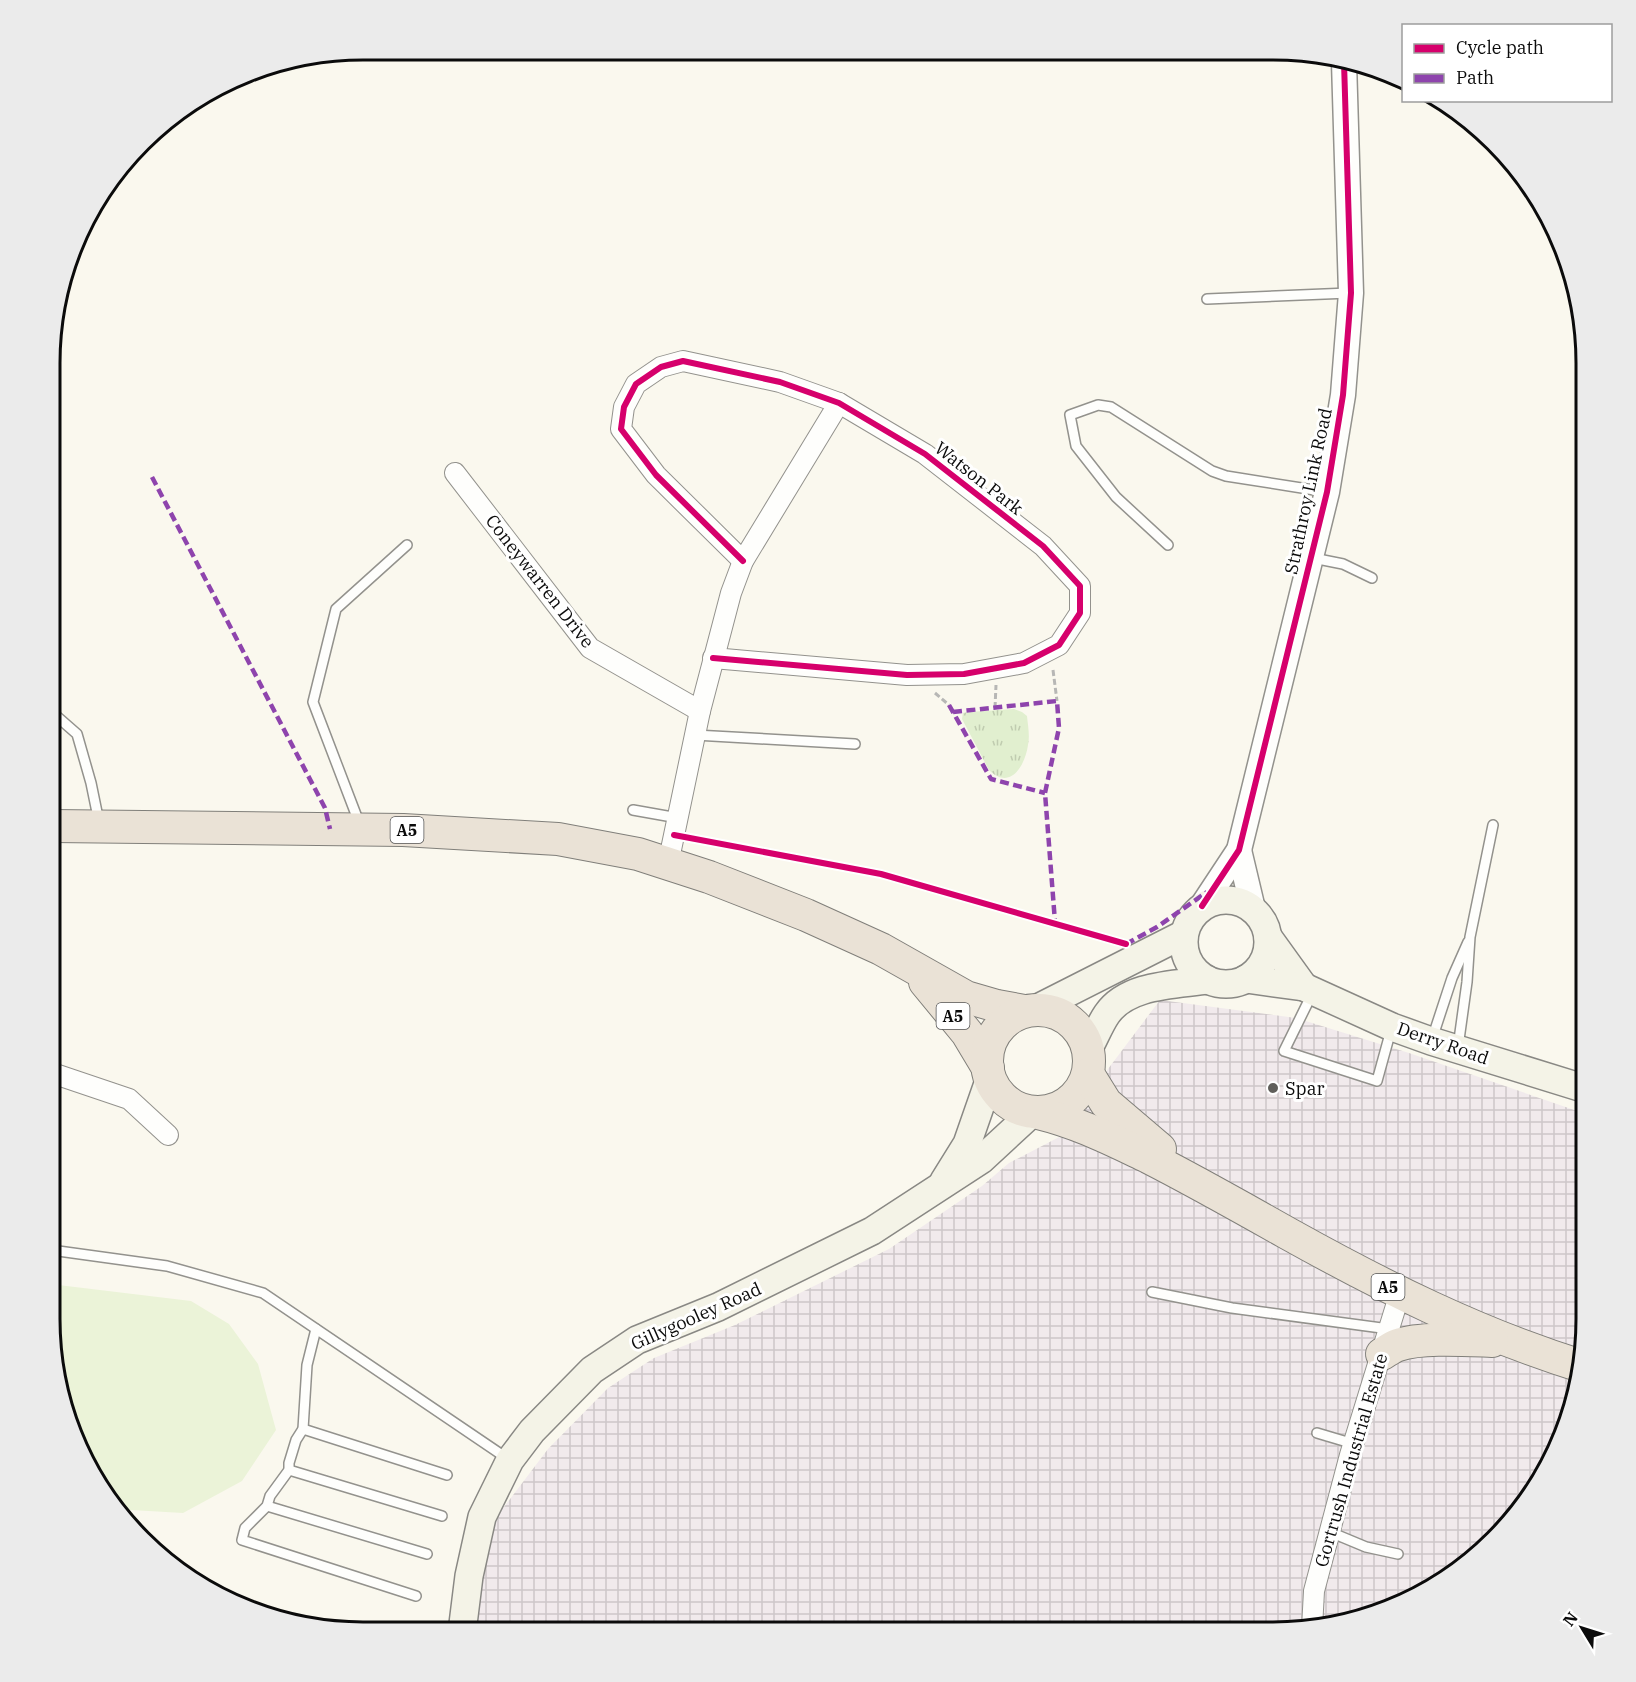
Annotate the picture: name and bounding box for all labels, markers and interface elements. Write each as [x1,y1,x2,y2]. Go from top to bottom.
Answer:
legend [1402,24,1612,102]
text: Cycle path [1456,36,1544,59]
text: Path [1456,66,1494,89]
street label: Strathroy Link Road [1279,406,1337,576]
street label: Watson Park [930,436,1028,520]
street label: Coneywarren Drive [481,510,599,652]
road number: A5 [390,817,424,843]
road number: A5 [936,1003,970,1029]
street label: Derry Road [1394,1017,1492,1069]
place label: Spar [1285,1077,1325,1100]
marker: Spar [1266,1081,1280,1095]
road number: A5 [1372,1274,1404,1300]
street label: Gillygooley Road [627,1277,765,1355]
street label: Gortrush Industrial Estate [1309,1350,1393,1570]
north arrow [1552,1598,1612,1658]
text: N [1558,1608,1582,1630]

